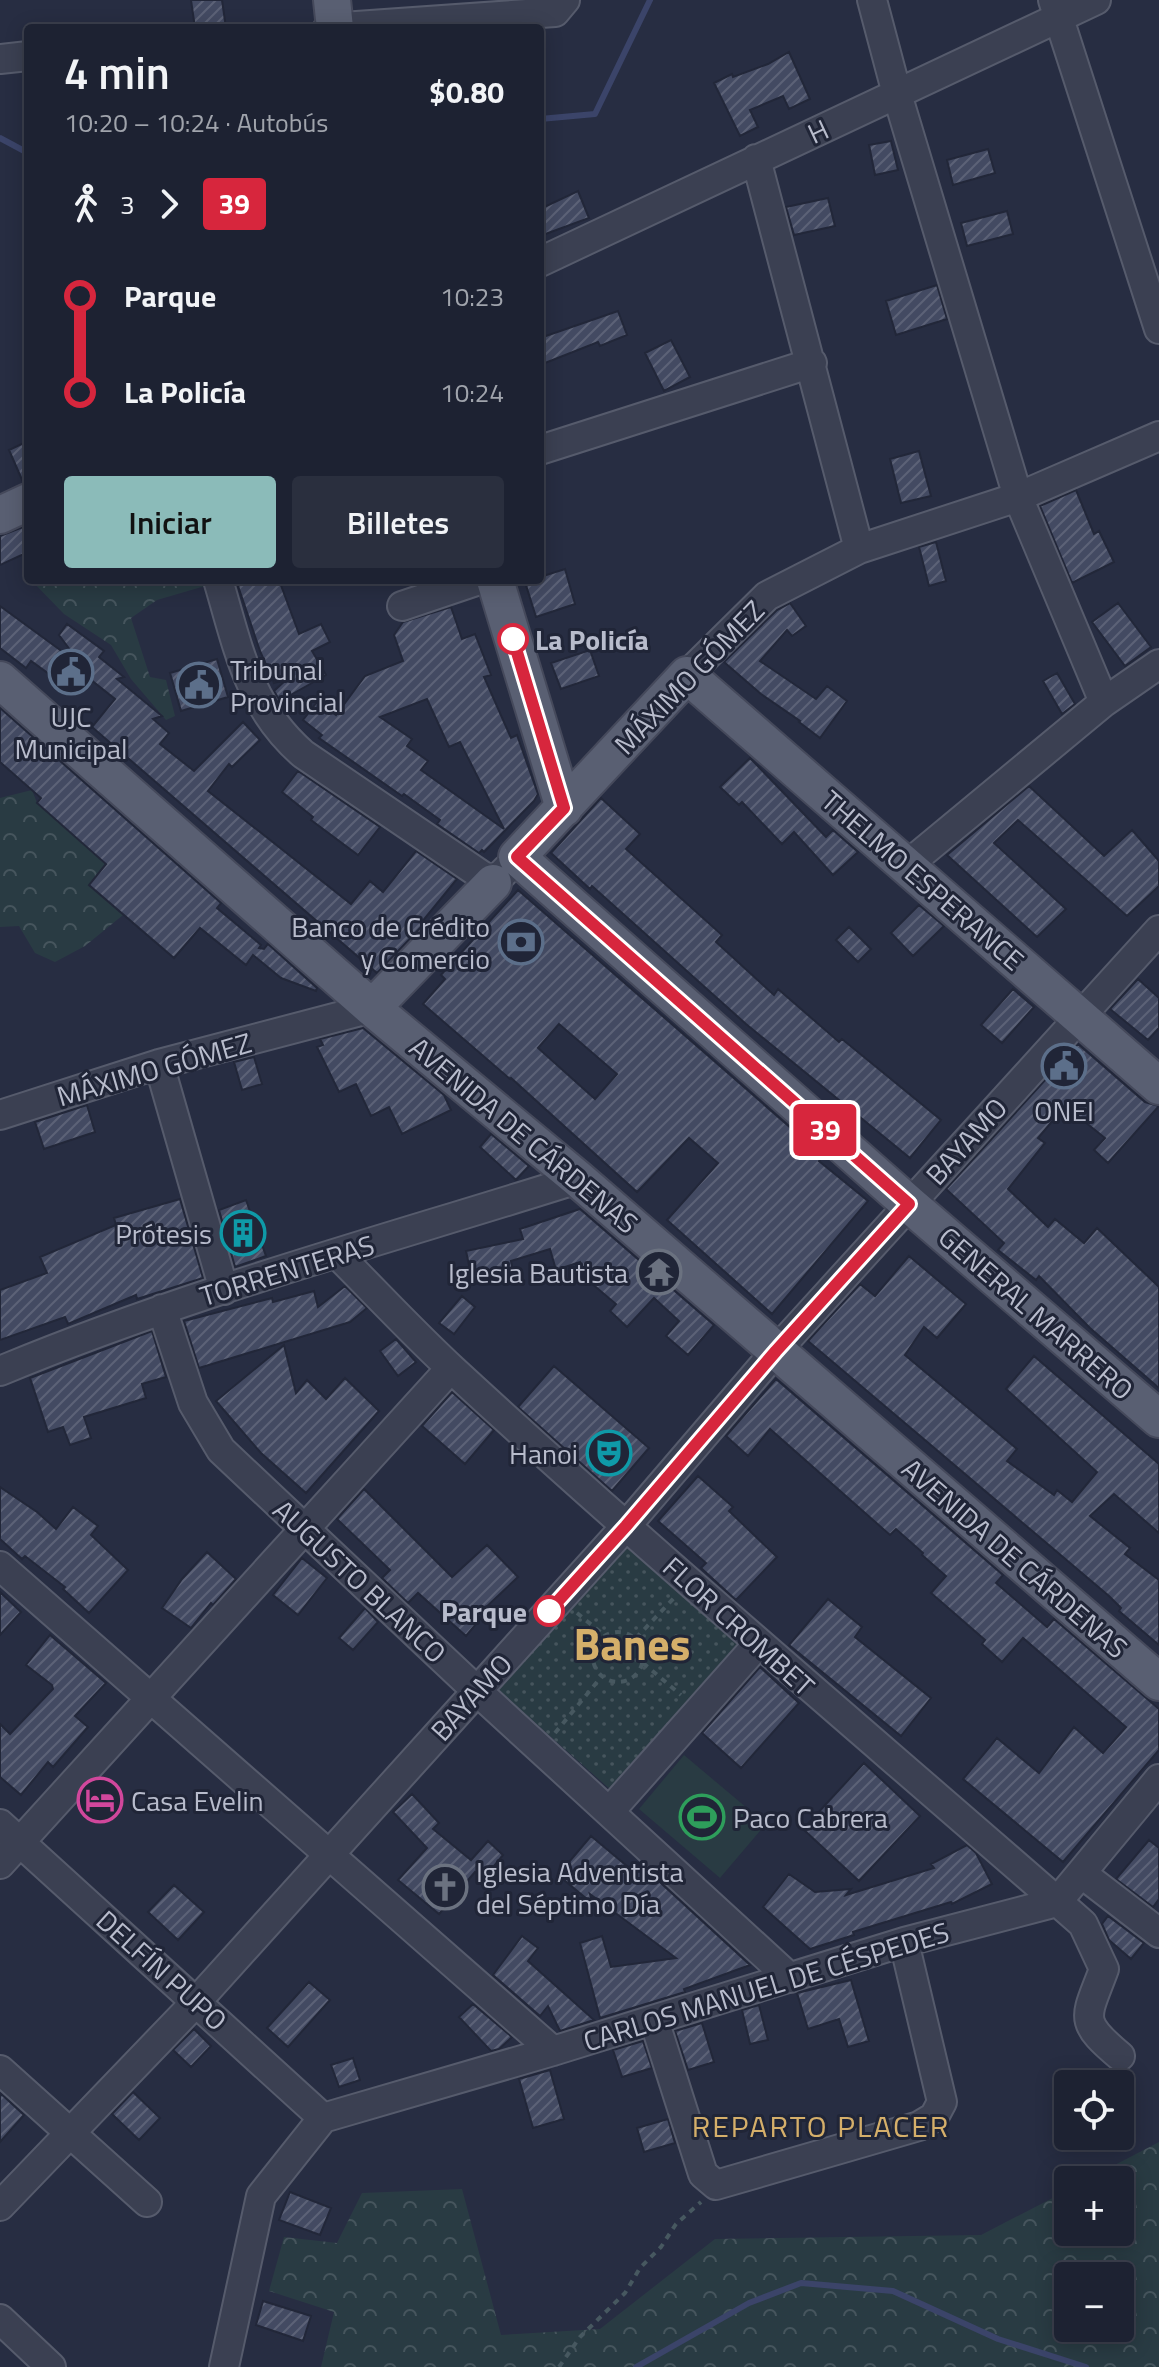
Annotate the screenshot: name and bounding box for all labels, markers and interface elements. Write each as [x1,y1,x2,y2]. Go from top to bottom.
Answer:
text: 4 min [64,39,170,106]
text: $0.80 [429,69,504,115]
text: 10:20 – 10:24 · Autobús [64,103,328,142]
street label: H [800,108,836,154]
icon: walk [64,182,108,226]
icon: forward [147,182,191,226]
text: 39 [219,182,250,225]
text: 3 [120,185,135,224]
text: Parque [124,273,216,319]
text: 10:23 [440,277,504,316]
text: La Policía [124,369,246,415]
text: 10:24 [440,373,504,412]
button: Iniciar [64,476,276,568]
button: Billetes [292,476,504,568]
street label: MÁXIMO GÓMEZ [604,590,774,764]
place label: La Policía [535,618,649,661]
marker: La Policía [498,624,528,654]
public building icon: UJC Municipal [47,648,95,696]
place label: Tribunal Provincial [230,648,344,723]
public building icon: Tribunal Provincial [175,661,223,709]
place label: UJC Municipal [14,695,128,770]
street label: THELMO ESPERANCE [812,780,1034,980]
place label: Banco de Crédito y Comercio [291,905,490,980]
bank icon: Banco de Crédito y Comercio [497,918,545,966]
street label: MÁXIMO GÓMEZ [52,1021,256,1117]
street label: AVENIDA DE CÁRDENAS [400,1026,648,1244]
public building icon: ONEI [1040,1042,1088,1090]
street label: BAYAMO [915,1088,1017,1194]
place label: ONEI [1034,1089,1094,1132]
line badge: 39 [789,1104,861,1156]
text: 39 [809,1108,841,1151]
building icon: Prótesis [219,1209,267,1257]
place label: Prótesis [115,1212,212,1255]
street label: GENERAL MARRERO [929,1216,1143,1410]
street label: TORRENTERAS [194,1223,380,1317]
temple icon: Iglesia Bautista [635,1248,683,1296]
place label: Iglesia Bautista [448,1251,628,1294]
theatre icon: Hanoi [585,1429,633,1477]
place label: Hanoi [509,1432,578,1475]
street label: AVENIDA DE CÁRDENAS [893,1448,1137,1668]
street label: AUGUSTO BLANCO [264,1489,456,1673]
street label: FLOR CROMBET [653,1546,825,1706]
place label: Parque [441,1590,527,1633]
marker: Parque [534,1596,564,1626]
district label: Banes [574,1610,690,1677]
street label: BAYAMO [420,1644,522,1750]
hotel icon: Casa Evelin [76,1776,124,1824]
place label: Casa Evelin [131,1779,264,1822]
sports icon: Paco Cabrera [678,1793,726,1841]
place label: Paco Cabrera [733,1796,888,1839]
place label: Iglesia Adventista del Séptimo Día [476,1850,683,1925]
church icon: Iglesia Adventista del Séptimo Día [421,1863,469,1911]
street label: DELFÍN PUPO [87,1899,237,2041]
street label: CARLOS MANUEL DE CÉSPEDES [578,1910,954,2062]
map controls [1054,2070,1134,2342]
button: locate [1054,2070,1134,2150]
district label: REPARTO PLACER [692,2103,950,2149]
button: + [1054,2166,1134,2246]
button: − [1054,2262,1134,2342]

